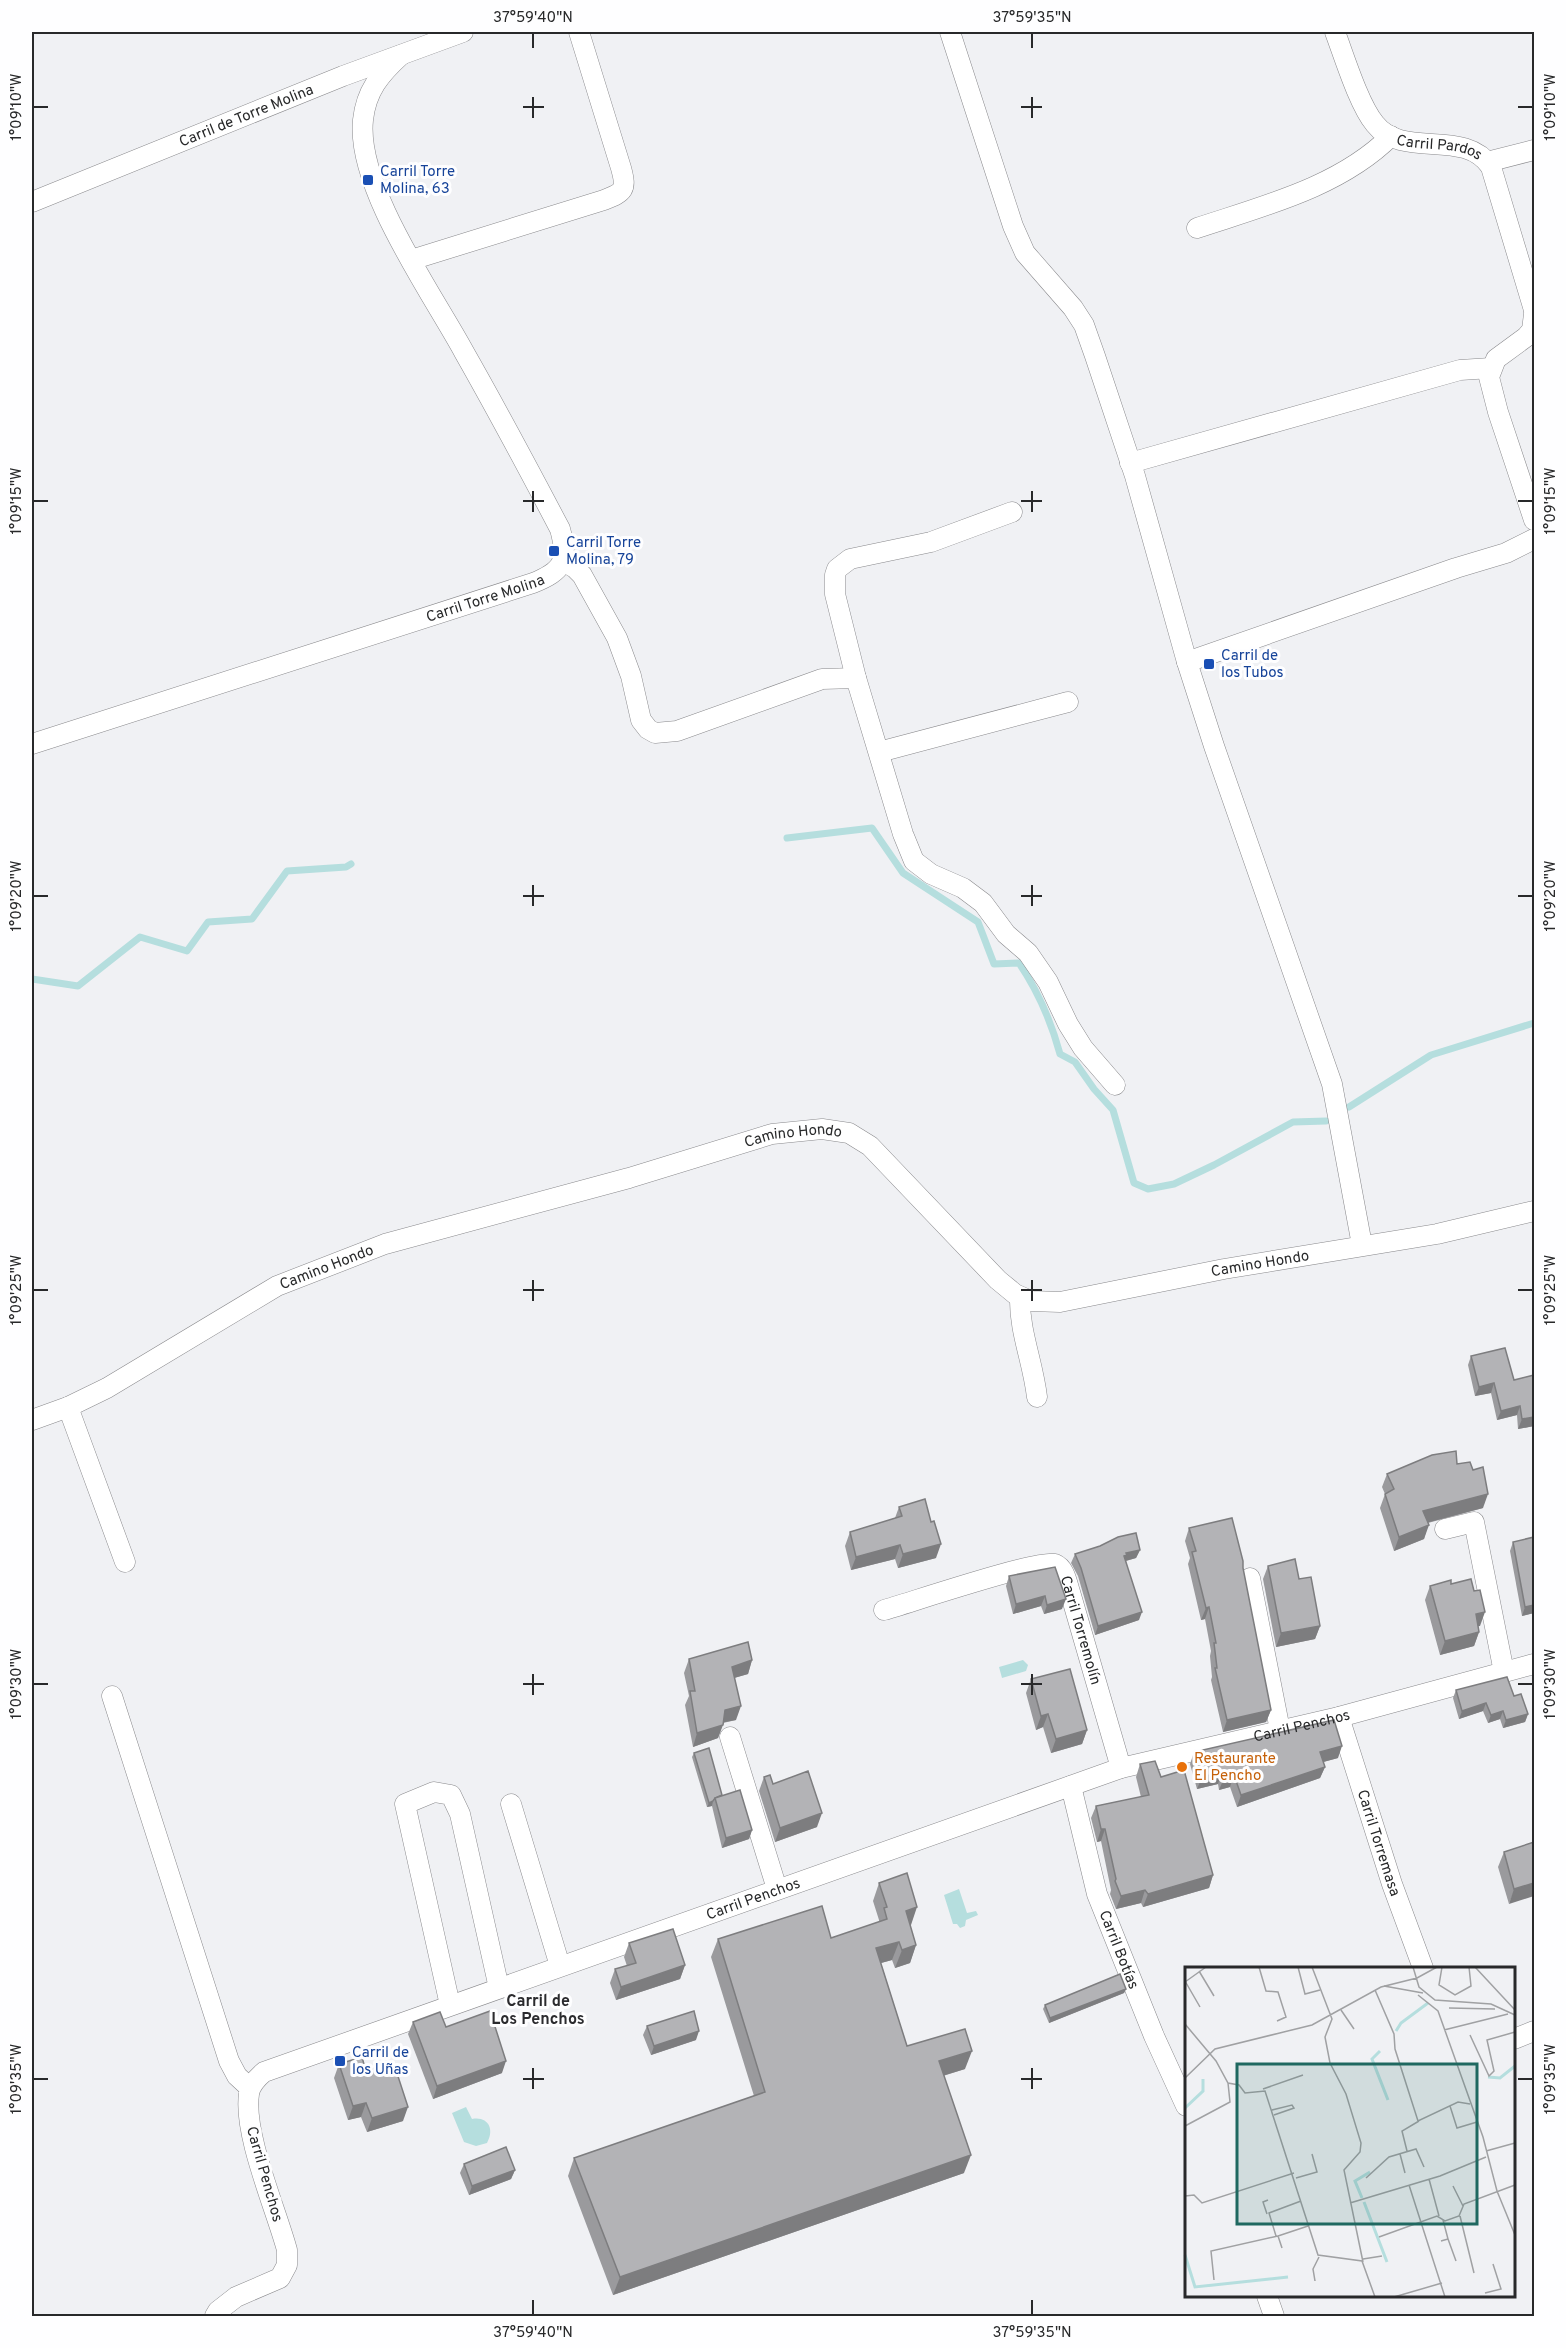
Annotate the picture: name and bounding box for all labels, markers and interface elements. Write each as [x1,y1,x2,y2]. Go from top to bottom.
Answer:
text: 37°59'40"N [493,9,573,28]
text: 37°59'35"N [992,9,1072,28]
text: 1°09'10"W [8,73,27,141]
text: 1°09'10"W [1542,73,1561,141]
street label: Carril de Torre Molina [177,81,317,152]
street label: Carril Pardos [1394,131,1486,165]
place label: Carril Torre Molina, 63 [380,163,455,199]
marker: Carril Torre Molina, 63 [361,173,375,187]
text: 1°09'15"W [8,467,27,535]
text: 1°09'15"W [1542,467,1561,535]
place label: Carril Torre Molina, 79 [566,534,641,570]
marker: Carril Torre Molina, 79 [547,544,561,558]
street label: Carril Torre Molina [424,571,548,628]
place label: Carril de los Tubos [1221,647,1284,683]
marker: Carril de los Tubos [1202,657,1216,671]
text: 1°09'20"W [8,861,27,931]
text: 1°09'20"W [1542,861,1561,931]
street label: Camino Hondo [742,1121,843,1153]
street label: Camino Hondo [277,1241,377,1295]
street label: Camino Hondo [1210,1247,1311,1282]
text: 1°09'25"W [8,1255,27,1325]
text: 1°09'25"W [1542,1255,1561,1325]
street label: Carril Torremolín [1055,1574,1104,1687]
text: 1°09'30"W [8,1649,27,1719]
text: 1°09'30"W [1542,1649,1561,1719]
street label: Carril Penchos [1252,1706,1352,1748]
place label: Restaurante El Pencho [1194,1750,1276,1786]
marker: Restaurante El Pencho [1175,1760,1189,1774]
street label: Carril Torremasa [1352,1788,1404,1899]
street label: Carril Penchos [704,1875,803,1925]
street label: Carril Botías [1094,1908,1142,1992]
inset map [1185,1967,1515,2297]
district label: Carril de Los Penchos [491,1992,585,2030]
text: 1°09'35"W [8,2044,27,2114]
place label: Carril de los Uñas [352,2044,409,2080]
text: 1°09'35"W [1542,2044,1561,2114]
marker: Carril de los Uñas [333,2054,347,2068]
street label: Carril Penchos [241,2125,286,2224]
text: 37°59'40"N [493,2324,573,2343]
text: 37°59'35"N [992,2324,1072,2343]

